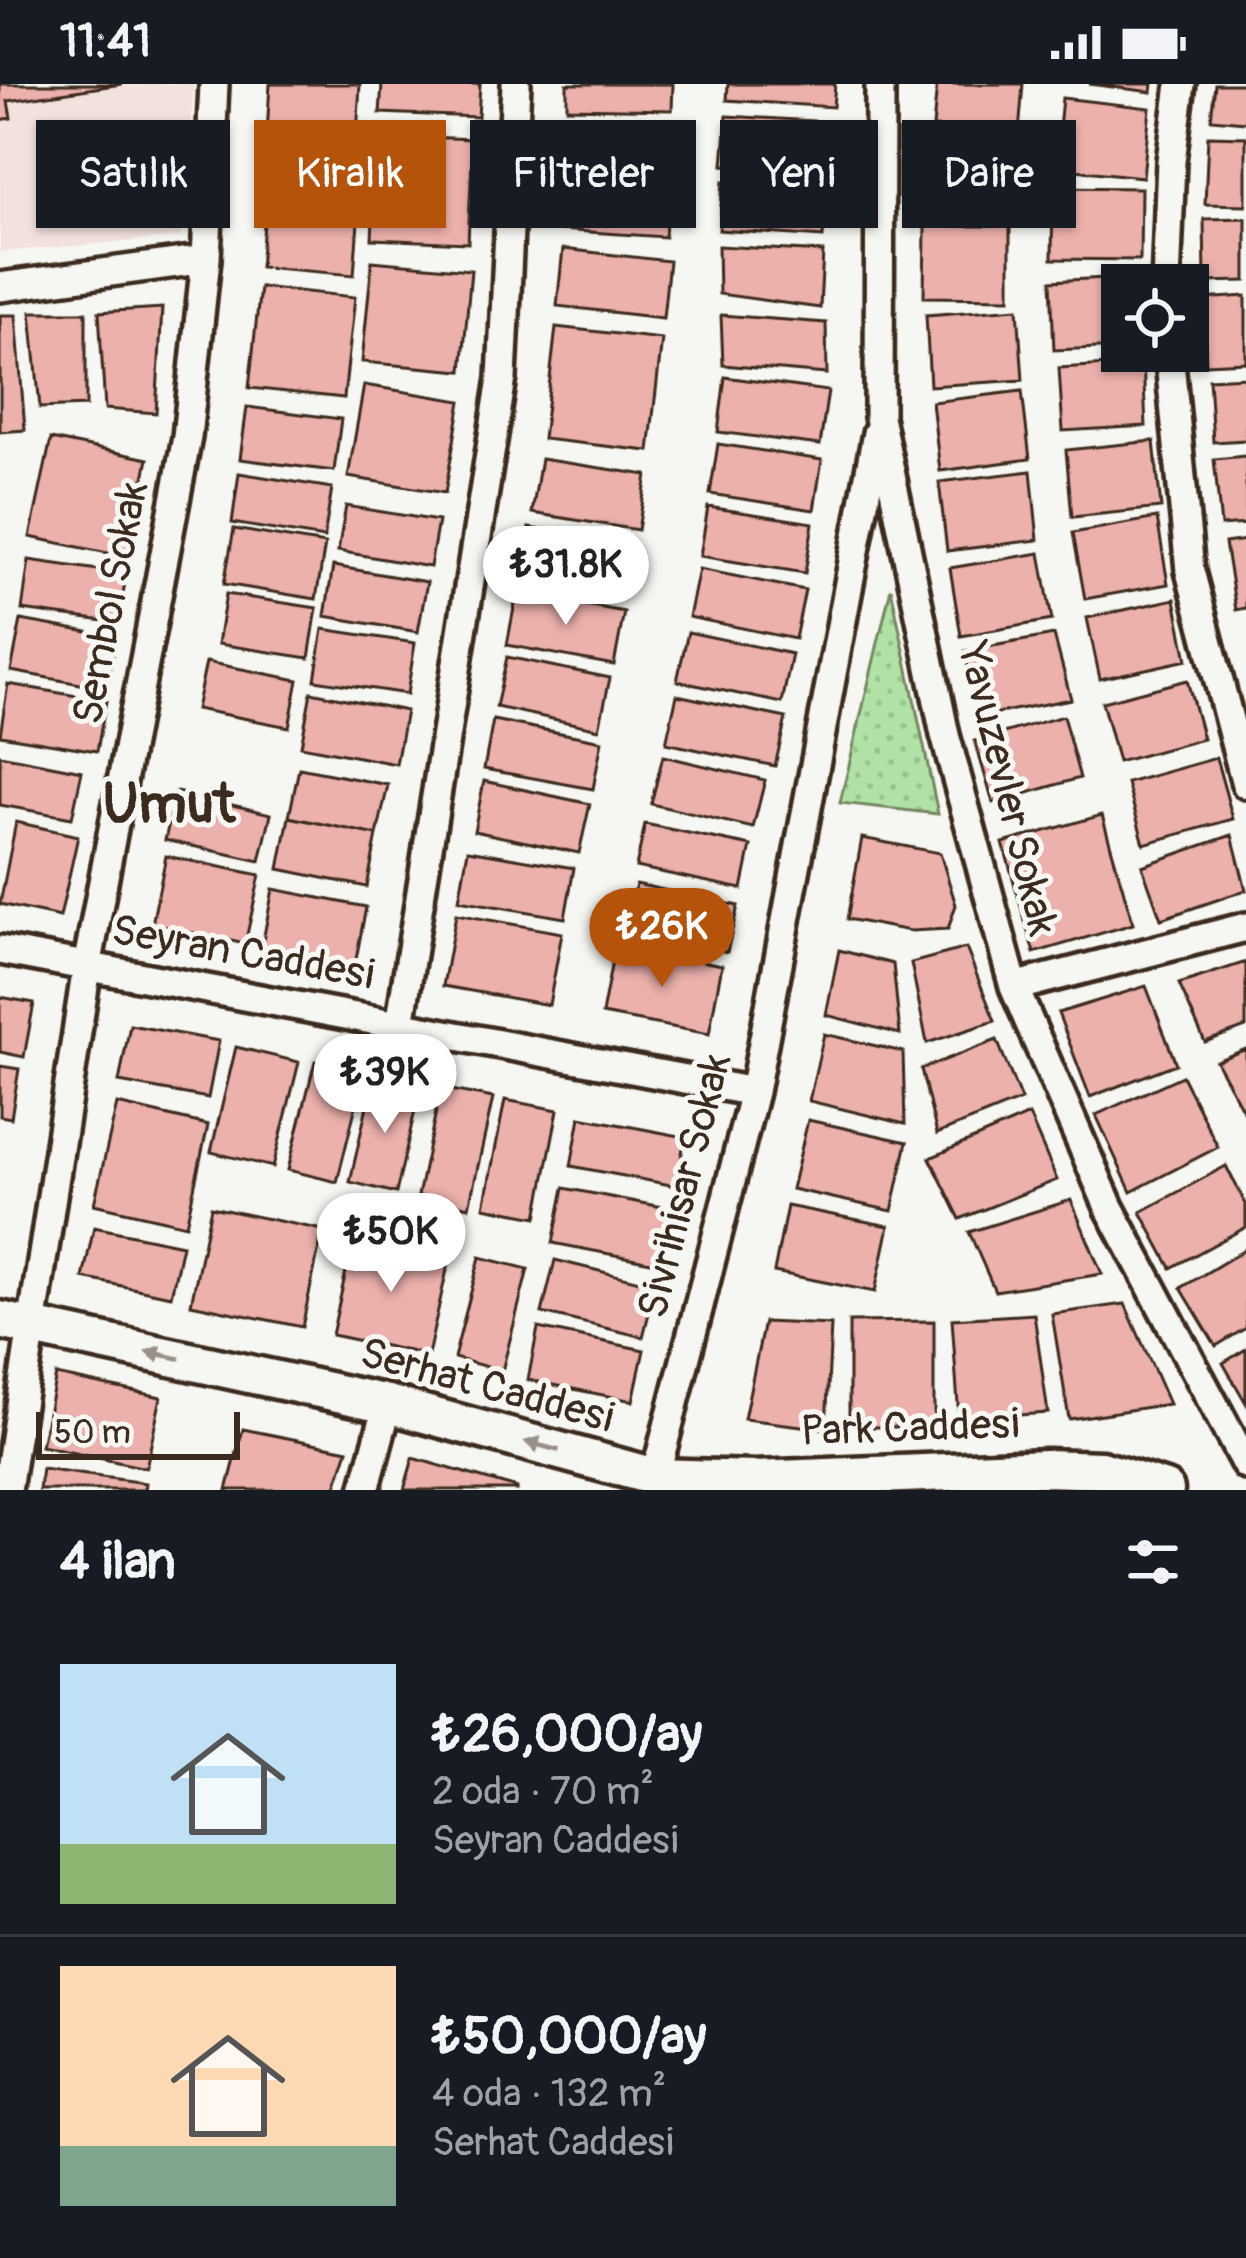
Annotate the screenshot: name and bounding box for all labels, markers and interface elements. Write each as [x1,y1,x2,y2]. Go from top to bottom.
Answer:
text: 11:41 [60,14,151,70]
chip: Satılık [36,120,230,228]
chip: Kiralık [254,120,446,228]
chip: Filtreler [470,120,696,228]
chip: Yeni [720,120,878,228]
chip: Daire [902,120,1076,228]
map controls [1101,264,1209,372]
button: locate [1101,264,1209,372]
street label: Sembol Sokak [62,477,160,729]
pin: ₺31.8K [468,526,664,628]
text: ₺31.8K [510,540,622,589]
street label: Yavuzevler Sokak [945,636,1069,941]
district label: Umut [103,771,237,839]
pin: ₺26K [591,888,733,990]
text: ₺26K [616,902,708,951]
street label: Seyran Caddesi [108,904,378,1002]
pin: ₺39K [314,1034,456,1136]
text: ₺39K [341,1048,429,1097]
street label: Sivrihisar Sokak [627,1048,743,1324]
pin: ₺50K [320,1193,462,1295]
text: ₺50K [344,1207,438,1256]
street label: Serhat Caddesi [355,1327,619,1445]
one-way arrow [144,1345,182,1364]
street label: Park Caddesi [800,1398,1020,1458]
scale bar [36,1406,240,1459]
text: 50 m [54,1412,131,1453]
one-way arrow [523,1436,560,1455]
icon: filters [1120,1529,1186,1595]
text: 4 ilan [60,1530,176,1594]
text: ₺26,000/ay [432,1703,702,1767]
icon: home [156,1712,300,1856]
text: 2 oda · 70 m² [432,1767,654,1816]
text: Seyran Caddesi [432,1816,678,1865]
text: ₺50,000/ay [432,2005,706,2069]
icon: home [156,2014,300,2158]
text: 4 oda · 132 m² [432,2069,666,2118]
text: Serhat Caddesi [432,2118,674,2167]

